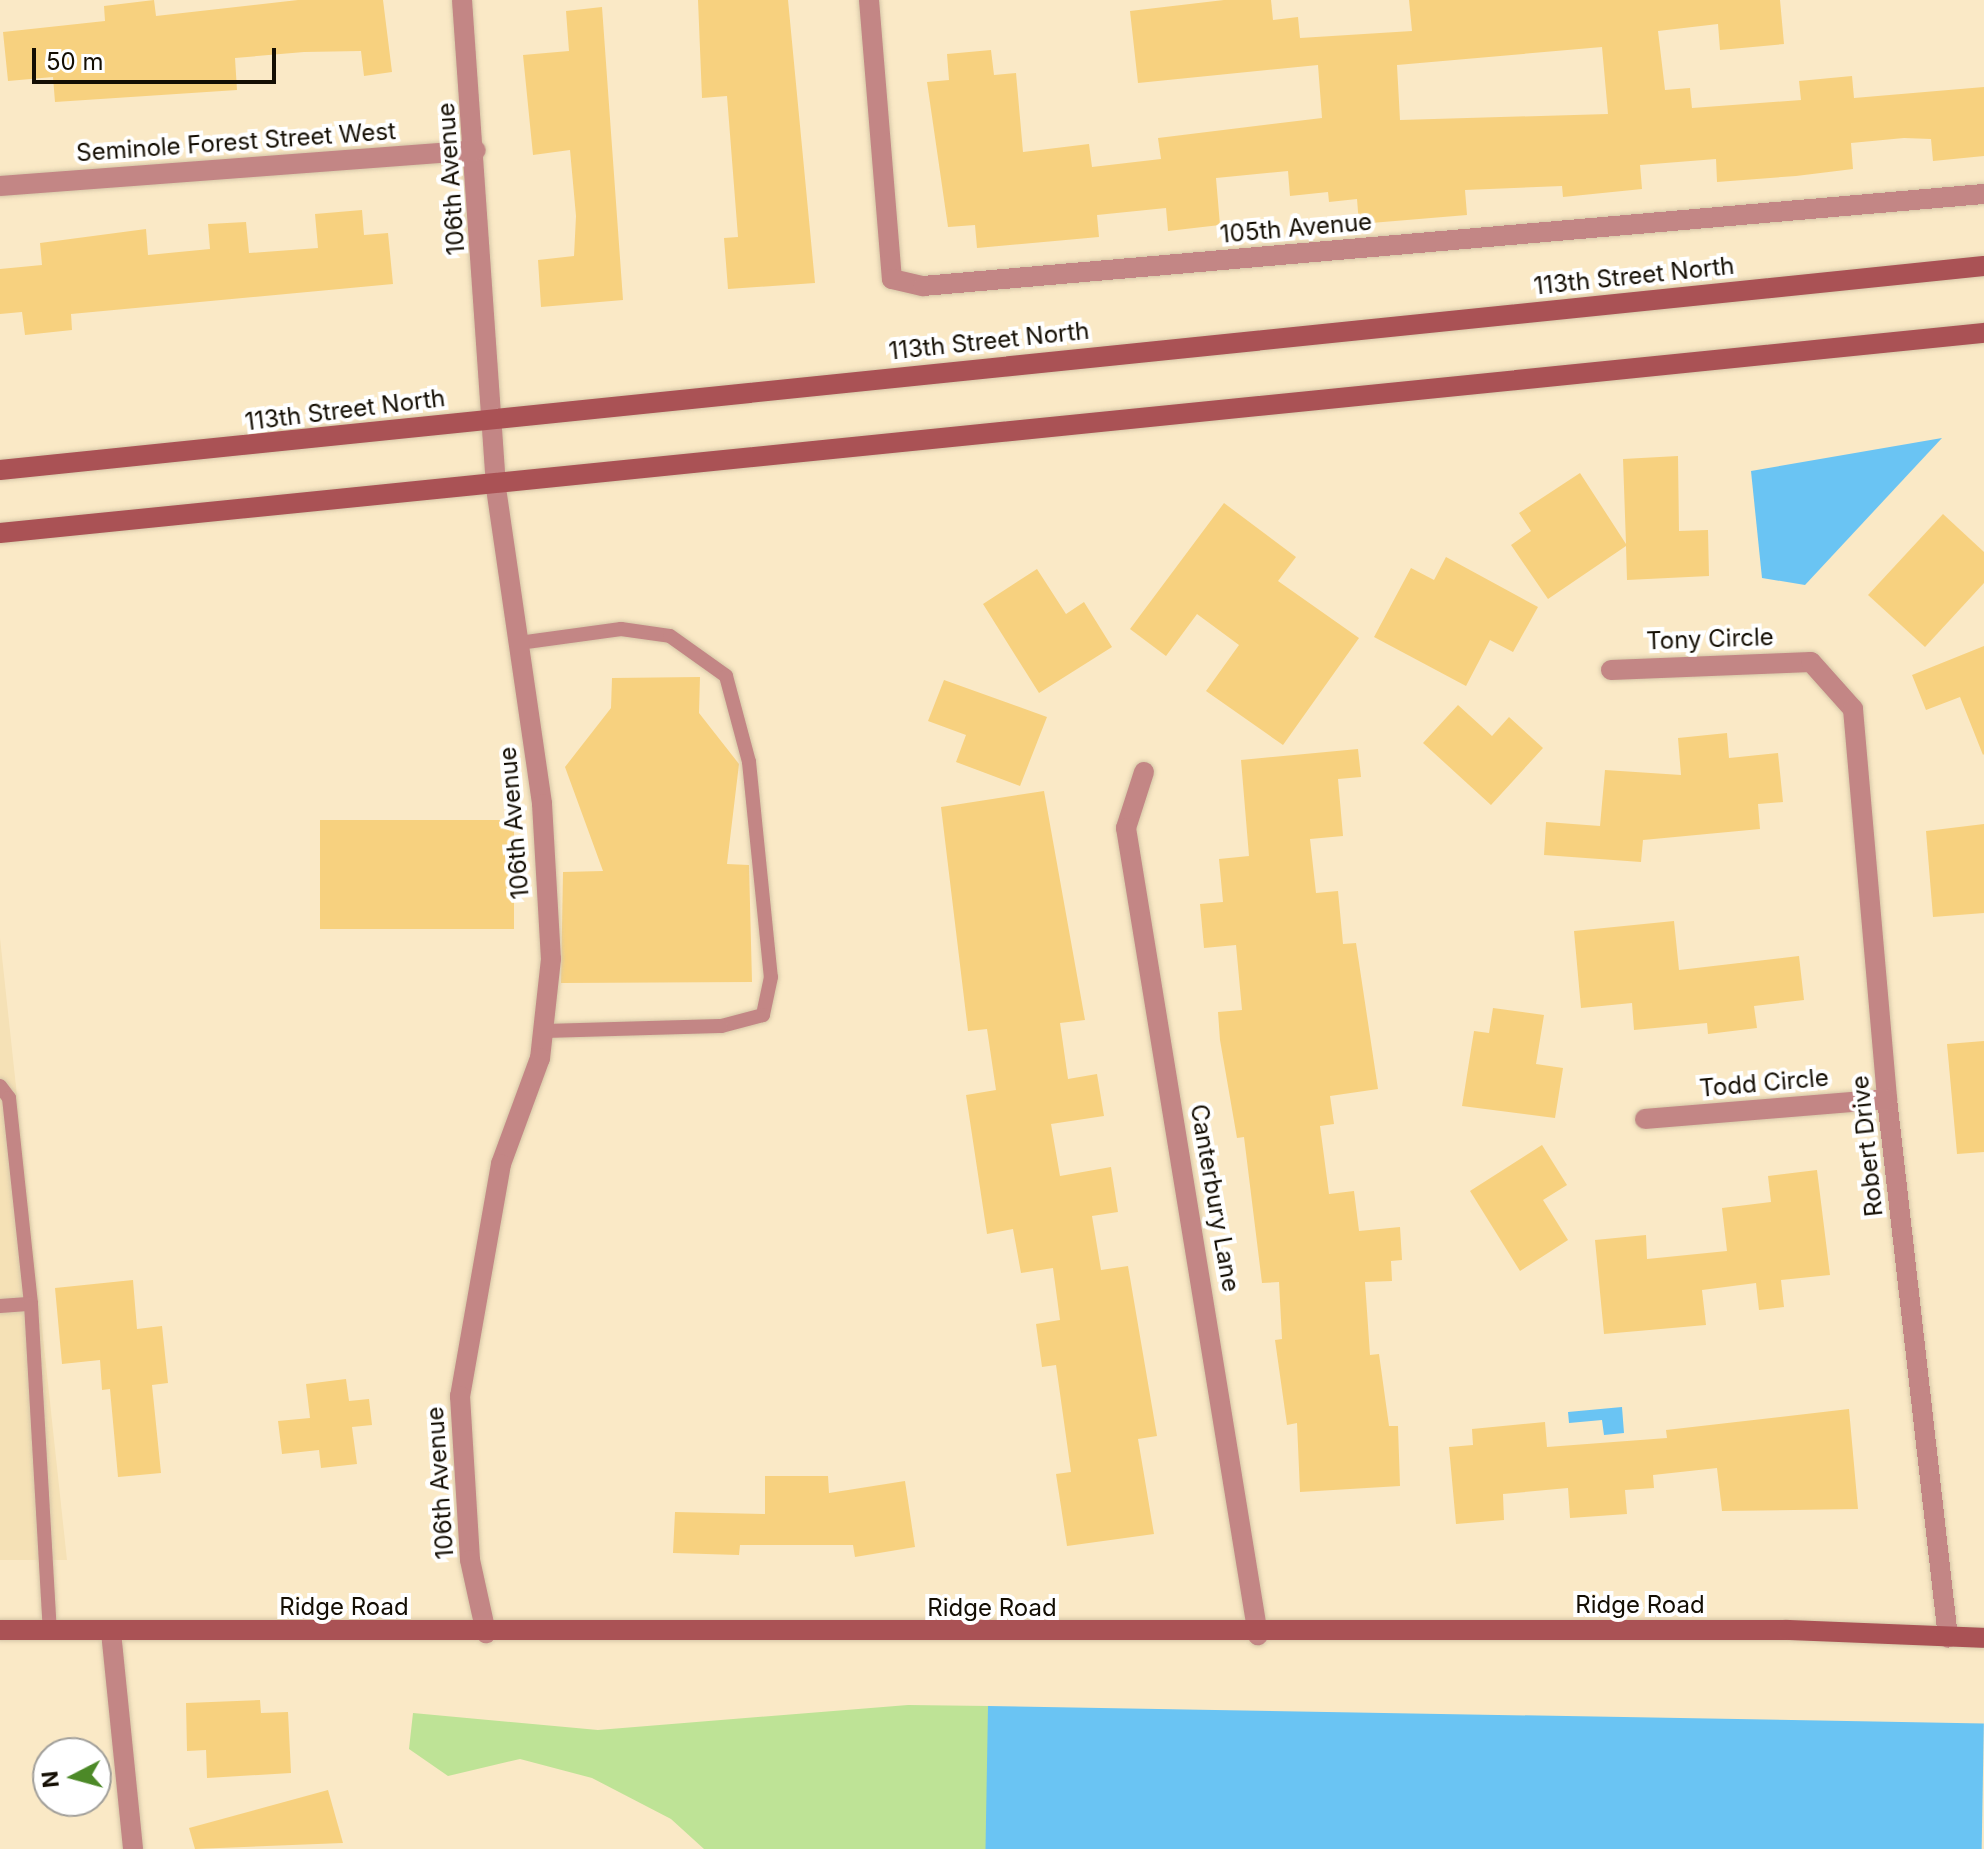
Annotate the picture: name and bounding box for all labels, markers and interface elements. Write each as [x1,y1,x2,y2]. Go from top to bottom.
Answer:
scale bar [36,32,280,82]
text: 50 m [46,47,104,76]
street label: 106th Avenue [431,102,471,256]
street label: Seminole Forest Street West [75,116,397,168]
street label: 105th Avenue [1219,207,1373,249]
street label: 113th Street North [1532,251,1736,301]
street label: 113th Street North [887,316,1091,366]
street label: 113th Street North [243,383,447,437]
street label: Tony Circle [1646,622,1774,656]
street label: 106th Avenue [493,746,535,900]
street label: Todd Circle [1698,1063,1830,1103]
street label: Robert Drive [1845,1074,1889,1218]
street label: Canterbury Lane [1184,1102,1246,1294]
street label: 106th Avenue [420,1406,460,1560]
street label: Ridge Road [1575,1591,1705,1619]
street label: Ridge Road [279,1593,409,1621]
street label: Ridge Road [927,1594,1057,1622]
north arrow [32,1737,112,1817]
text: N [36,1770,64,1789]

